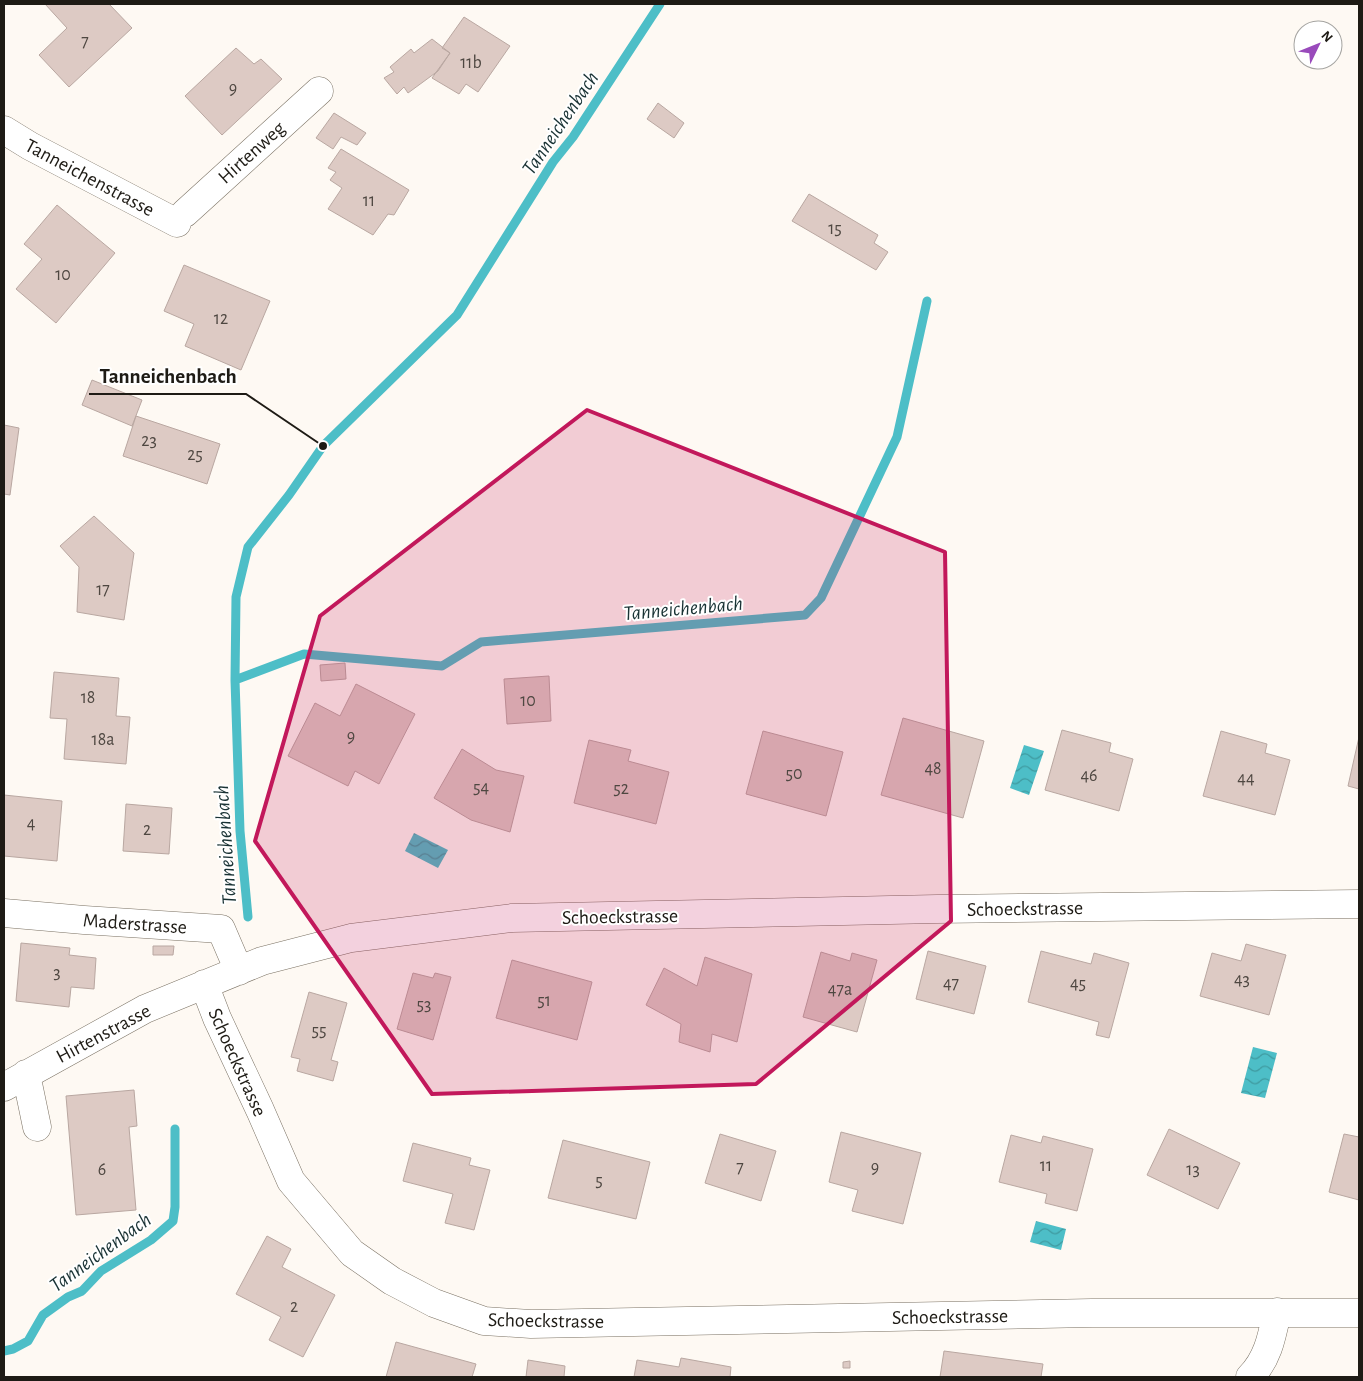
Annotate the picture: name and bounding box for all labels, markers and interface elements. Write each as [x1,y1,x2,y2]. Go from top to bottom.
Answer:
north arrow [1293,20,1343,70]
text: N [1318,28,1335,45]
house number: 7 [81,33,89,51]
house number: 11b [460,54,482,72]
water label: Tanneichenbach [518,68,603,179]
house number: 9 [229,80,237,98]
street label: Hirtenweg [214,118,289,188]
street label: Tanneichenstrasse [22,135,157,220]
house number: 11 [363,192,375,210]
house number: 15 [828,220,842,238]
house number: 10 [55,266,71,284]
house number: 12 [214,310,228,328]
callout: Tanneichenbach [89,358,246,394]
text: Tanneichenbach [99,366,237,387]
house number: 23 [141,432,157,450]
house number: 25 [187,446,203,464]
house number: 17 [96,581,110,599]
water label: Tanneichenbach [622,593,744,624]
house number: 18 [81,689,95,707]
house number: 10 [520,692,536,710]
house number: 9 [347,728,355,746]
house number: 18a [91,731,115,749]
house number: 48 [924,760,942,778]
house number: 50 [785,765,803,783]
house number: 46 [1080,767,1098,785]
house number: 44 [1237,770,1255,788]
house number: 54 [473,779,489,797]
house number: 52 [613,780,629,798]
water label: Tanneichenbach [211,784,240,905]
house number: 4 [27,815,36,833]
house number: 2 [143,821,151,839]
street label: Schoeckstrasse [967,898,1083,920]
street label: Schoeckstrasse [562,906,678,928]
street label: Maderstrasse [82,910,188,938]
house number: 3 [53,964,61,982]
house number: 43 [1234,971,1250,989]
house number: 47 [943,975,959,993]
house number: 45 [1070,975,1086,993]
house number: 47a [828,981,852,999]
house number: 51 [537,992,551,1010]
house number: 53 [417,996,431,1014]
street label: Hirtenstrasse [53,1001,154,1067]
street label: Schoeckstrasse [204,1005,270,1120]
house number: 55 [311,1022,327,1040]
house number: 11 [1040,1157,1052,1175]
house number: 7 [736,1159,744,1177]
house number: 9 [871,1159,879,1177]
house number: 6 [98,1161,106,1179]
house number: 13 [1186,1161,1200,1179]
house number: 5 [595,1172,603,1190]
water label: Tanneichenbach [46,1209,155,1296]
house number: 2 [290,1298,298,1316]
street label: Schoeckstrasse [892,1306,1008,1328]
street label: Schoeckstrasse [488,1310,604,1332]

